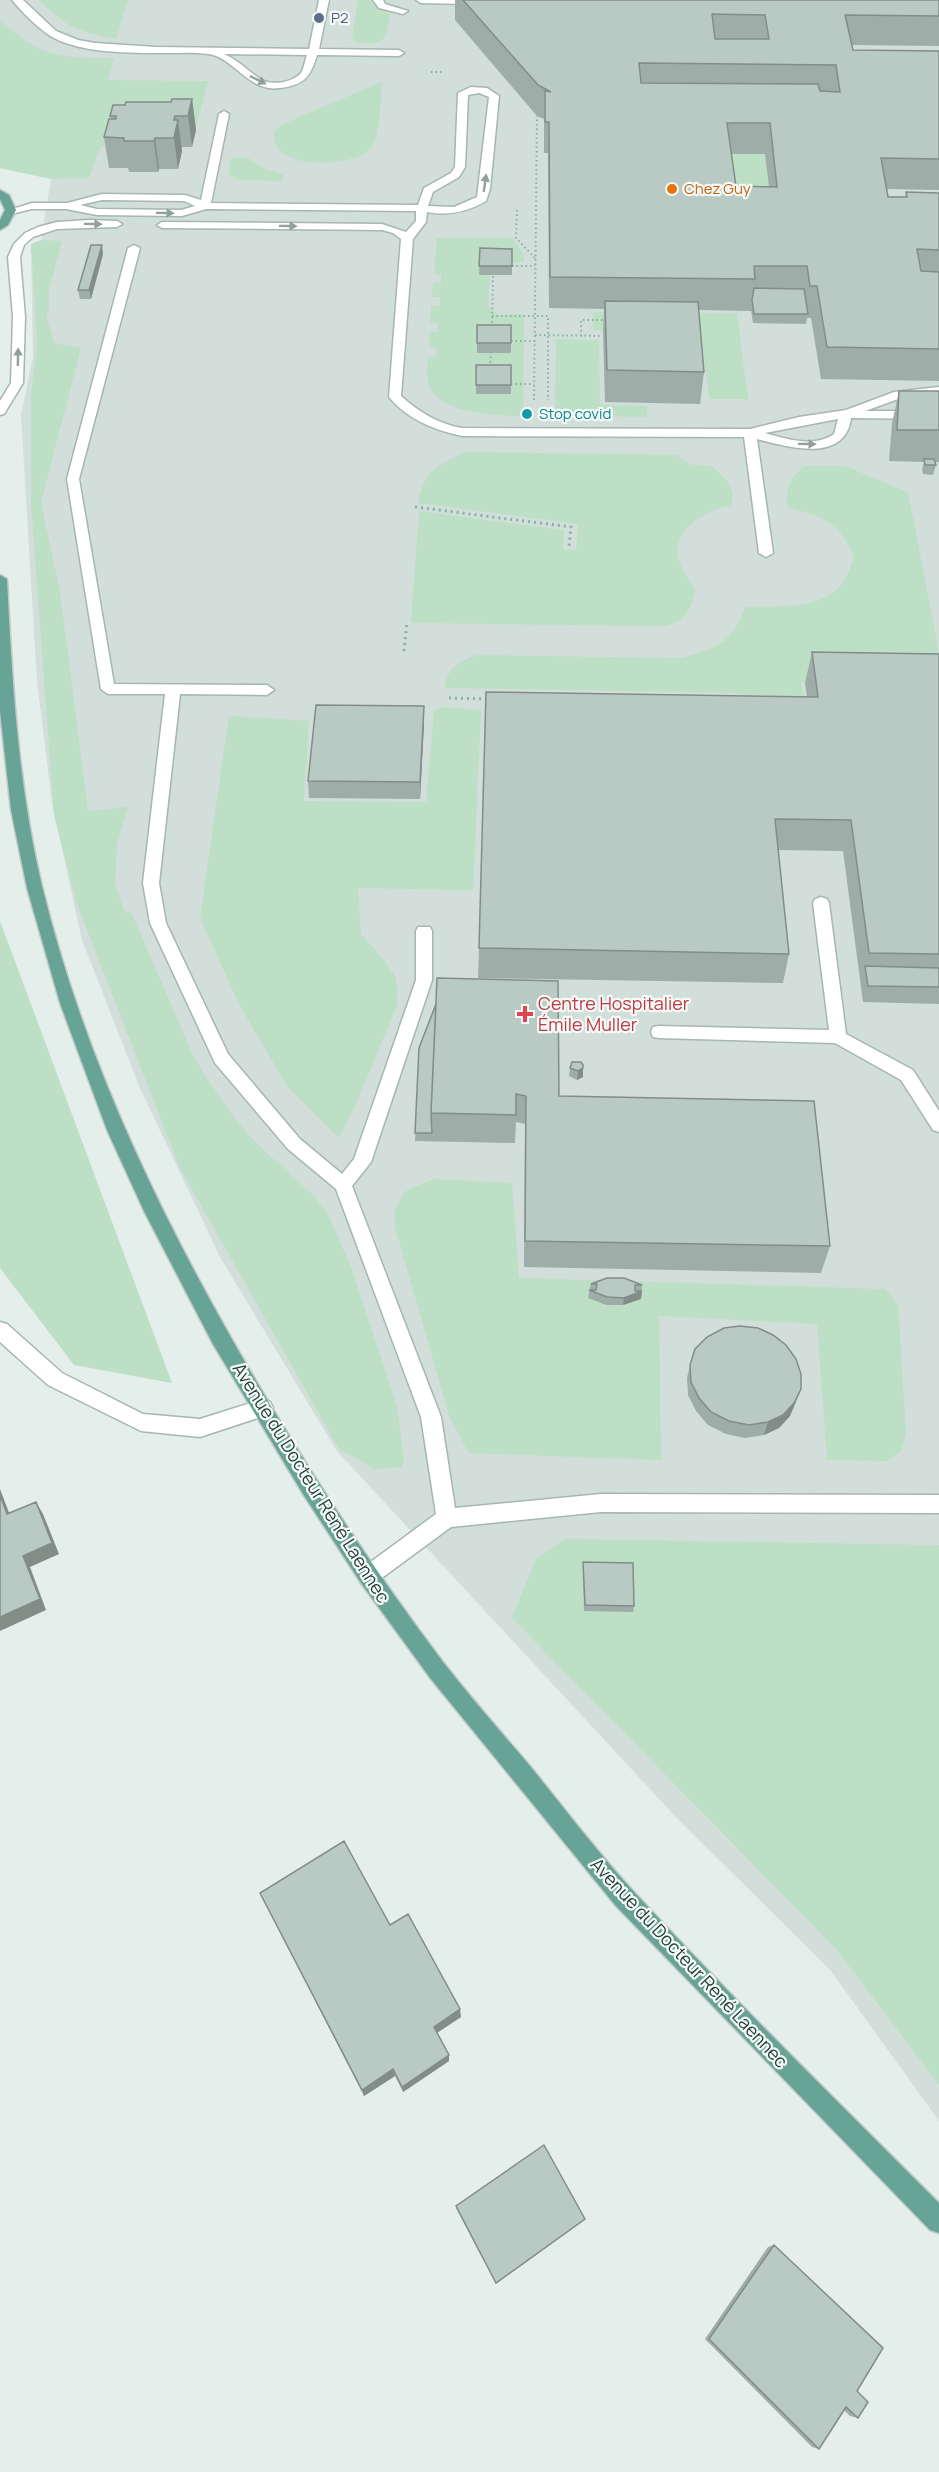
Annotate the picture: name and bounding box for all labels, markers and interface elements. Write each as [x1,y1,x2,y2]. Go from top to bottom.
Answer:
place label: P2 [331,7,349,28]
marker: P2 [312,11,326,25]
one-way arrow [249,74,267,84]
one-way arrow [481,174,490,193]
place label: Chez Guy [684,178,751,199]
marker: Chez Guy [665,182,679,196]
one-way arrow [156,208,175,218]
one-way arrow [84,219,103,229]
one-way arrow [279,222,298,231]
one-way arrow [13,348,23,367]
place label: Stop covid [539,403,611,424]
marker: Stop covid [520,407,534,421]
one-way arrow [797,439,816,449]
place label: Centre Hospitalier Émile Muller [538,991,690,1036]
marker: Centre Hospitalier Émile Muller [516,1005,534,1023]
street label: Avenue du Docteur René Laennec [228,1358,396,1607]
street label: Avenue du Docteur René Laennec [586,1852,794,2072]

